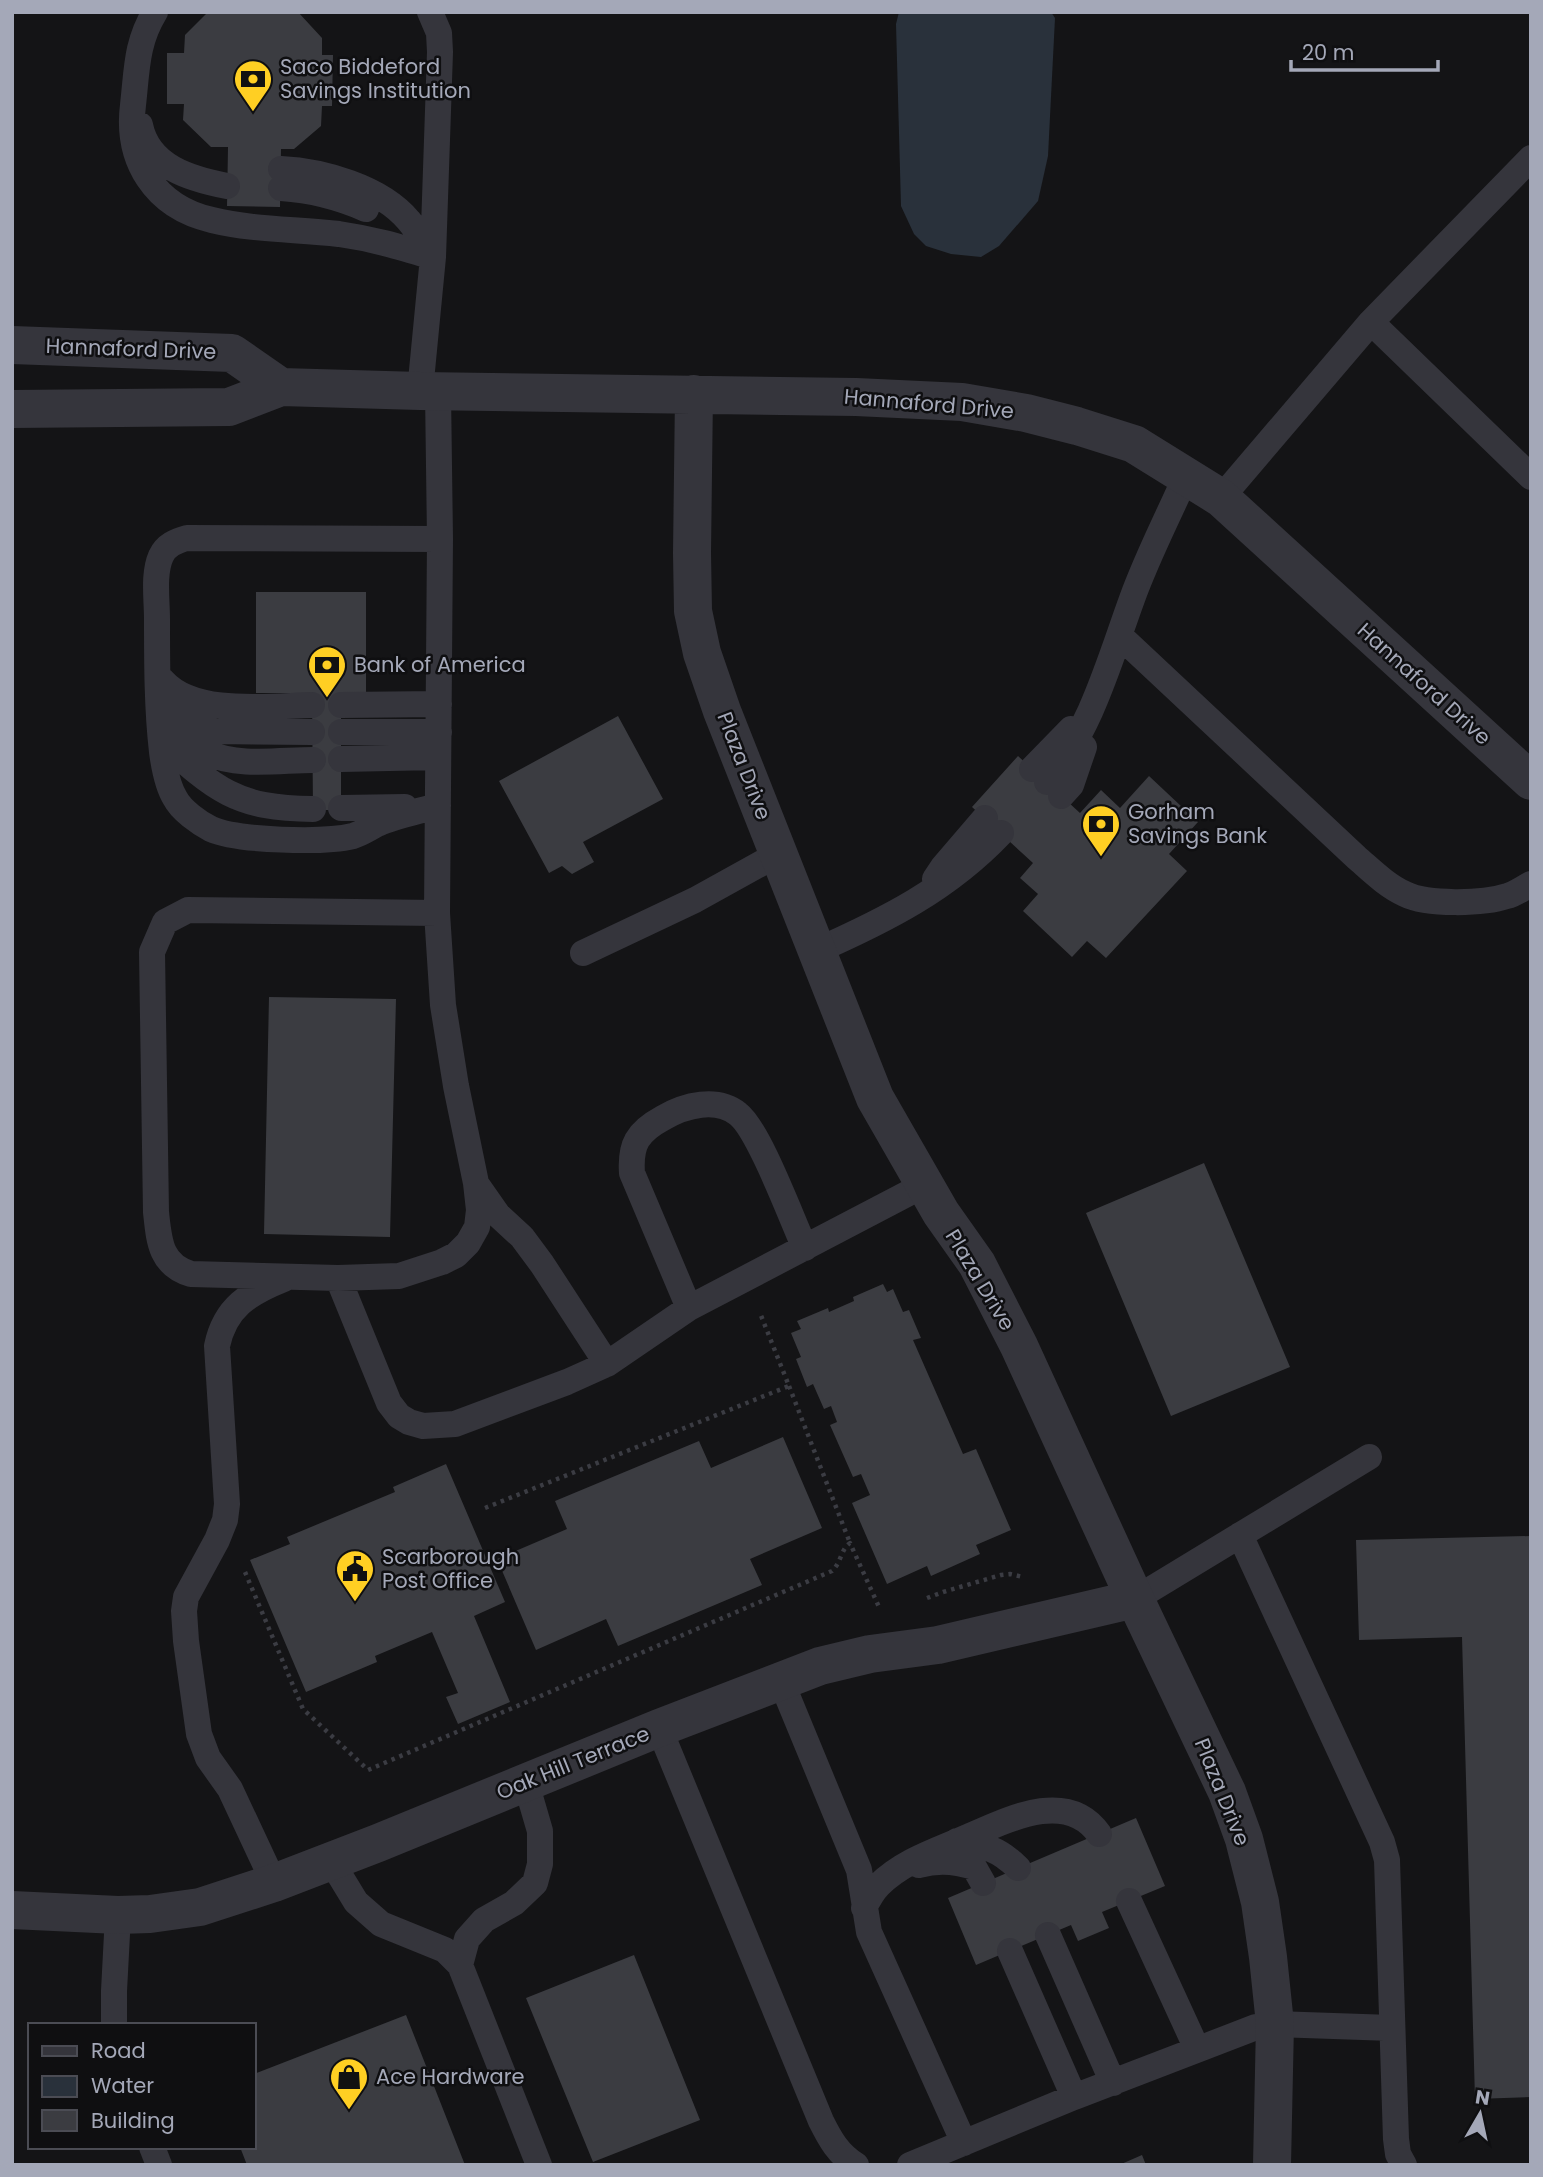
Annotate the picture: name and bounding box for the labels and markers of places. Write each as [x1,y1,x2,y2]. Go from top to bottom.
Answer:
place label: Saco Biddeford Savings Institution [280,52,471,105]
bank icon: Saco Biddeford Savings Institution [232,58,274,113]
bank icon: Bank of America [306,644,348,699]
place label: Bank of America [354,650,526,679]
place label: Gorham Savings Bank [1128,797,1267,850]
bank icon: Gorham Savings Bank [1080,803,1122,858]
place label: Scarborough Post Office [382,1542,519,1595]
public building icon: Scarborough Post Office [334,1548,376,1603]
shop icon: Ace Hardware [328,2056,370,2111]
place label: Ace Hardware [376,2062,525,2091]

